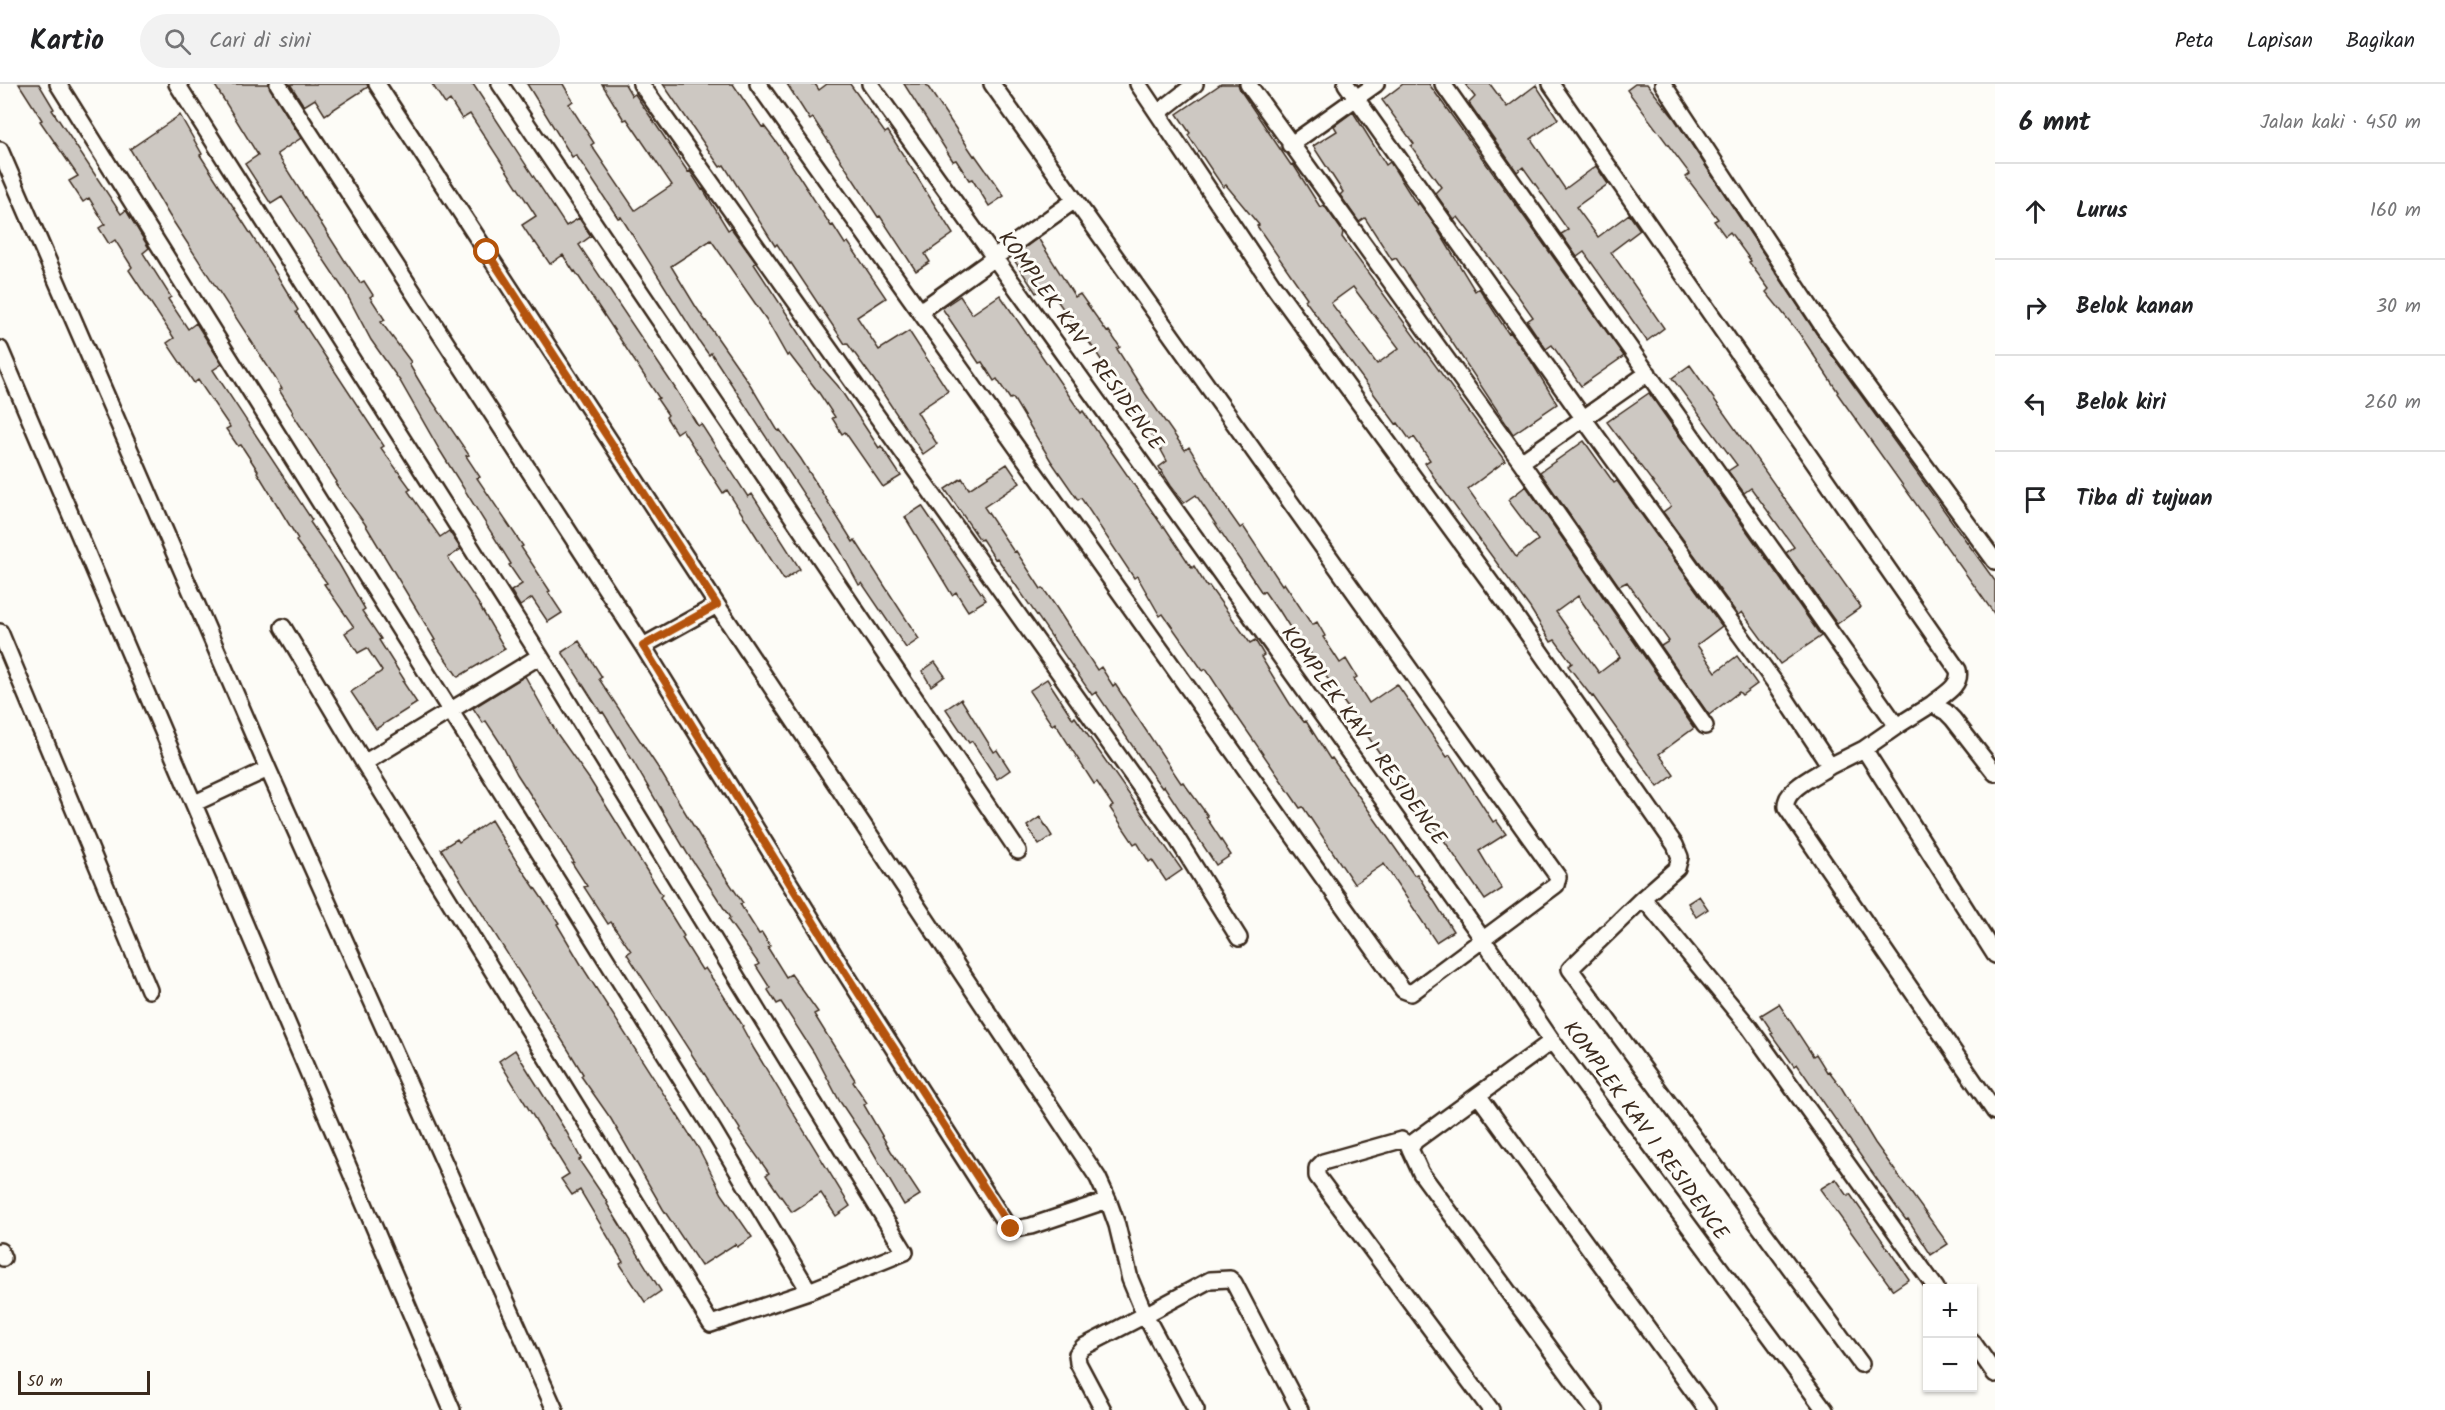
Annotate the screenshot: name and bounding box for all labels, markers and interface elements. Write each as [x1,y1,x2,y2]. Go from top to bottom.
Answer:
search box [140,14,560,68]
text: Kartio [30,19,104,64]
text: Cari di sini [209,24,310,59]
icon: search [161,25,194,58]
text: Peta [2175,25,2214,58]
text: Lapisan [2247,25,2313,58]
text: Bagikan [2346,25,2415,58]
text: 6 mnt [2019,102,2091,144]
text: Jalan kaki · 450 m [2260,107,2421,139]
text: Lurus [2076,194,2128,229]
icon: ahead [2019,195,2052,228]
text: 160 m [2370,195,2421,227]
street label: KOMPLEK KAV 1 RESIDENCE [989,224,1172,458]
route start [473,238,499,264]
text: Belok kanan [2076,290,2193,325]
icon: right [2019,291,2052,324]
text: 30 m [2376,291,2421,323]
text: Belok kiri [2076,386,2166,421]
icon: left [2019,387,2052,420]
text: 260 m [2364,387,2421,419]
text: Tiba di tujuan [2076,482,2212,517]
icon: arrive [2019,483,2052,516]
street label: KOMPLEK KAV 1 RESIDENCE [1272,619,1455,853]
street label: KOMPLEK KAV 1 RESIDENCE [1554,1014,1737,1248]
route end [997,1215,1023,1241]
map controls [1923,1284,1977,1392]
button: + [1923,1284,1977,1338]
button: − [1923,1338,1977,1392]
scale bar [18,1368,150,1396]
text: 50 m [27,1369,63,1394]

